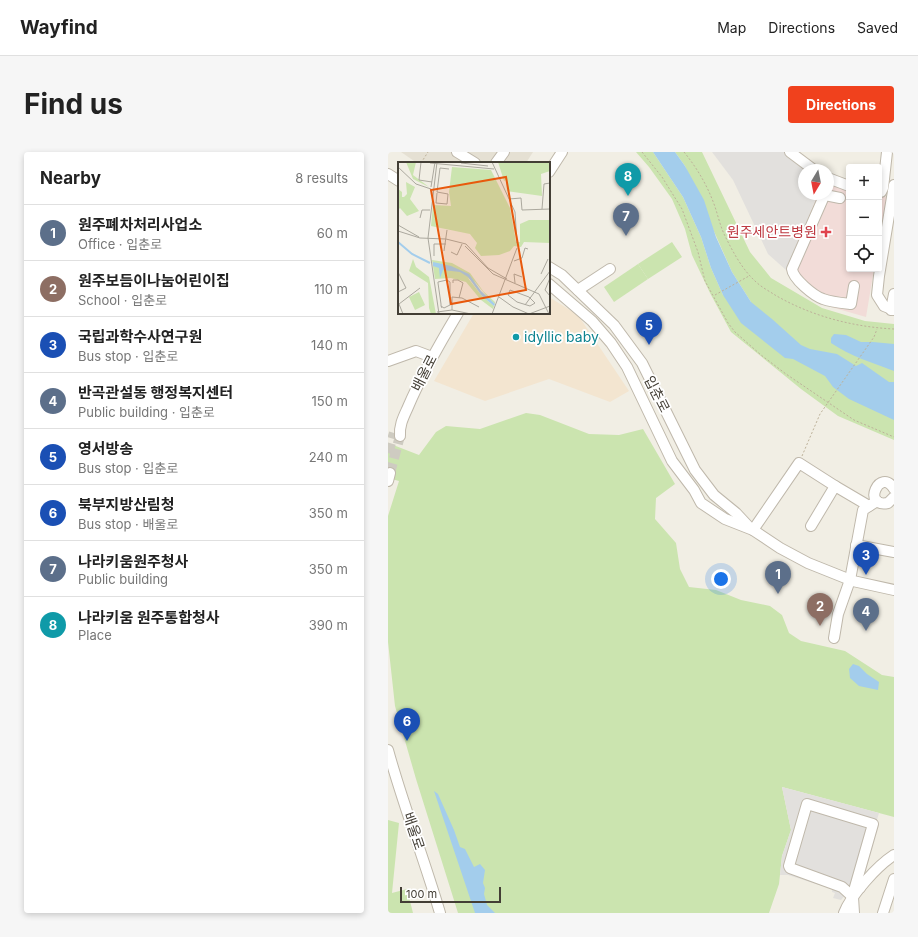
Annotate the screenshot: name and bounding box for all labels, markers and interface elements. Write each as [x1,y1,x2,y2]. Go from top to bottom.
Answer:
text: Wayfind [20,16,98,39]
text: Map [717,19,746,36]
text: Directions [768,19,835,36]
text: Saved [857,19,898,36]
button: Directions [788,86,894,123]
text: Find us [24,87,123,121]
inset map [398,162,550,314]
pin: 8 [615,163,641,196]
north arrow [798,164,834,200]
map controls [846,164,882,272]
button: + [846,164,882,200]
text: Nearby [40,168,101,188]
text: 8 results [295,170,348,186]
button: − [846,200,882,236]
pin: 7 [613,203,639,236]
text: 원주폐차처리사업소 [78,215,202,234]
place label: 원주세안트병원 [727,223,817,240]
text: 1 [50,225,56,241]
text: 60 m [317,225,348,241]
marker: 원주세안트병원 [820,226,832,238]
text: Office · 입춘로 [78,236,162,252]
button: locate [846,236,882,272]
text: 원주보듬이나눔어린이집 [78,271,230,290]
text: 2 [49,281,57,297]
text: 110 m [314,281,348,297]
text: School · 입춘로 [78,292,167,308]
pin: 5 [636,312,662,345]
text: 국립과학수사연구원 [78,327,202,346]
place label: idyllic baby [524,328,599,345]
marker: idyllic baby [511,332,521,342]
text: 3 [49,337,57,353]
text: 140 m [311,337,348,353]
text: Bus stop · 입춘로 [78,348,178,364]
street label: 배울로 [407,352,440,394]
street label: 입춘로 [641,373,674,415]
text: 반곡관설동 행정복지센터 [78,383,233,402]
text: 4 [49,393,57,409]
text: 150 m [312,393,348,409]
text: Public building · 입춘로 [78,404,215,420]
text: 영서방송 [78,439,133,458]
text: 5 [49,449,57,465]
text: 240 m [309,449,348,465]
text: Bus stop · 입춘로 [78,460,178,476]
text: 북부지방산림청 [78,495,175,514]
text: 6 [49,505,57,521]
text: 350 m [309,505,348,521]
text: Bus stop · 배울로 [78,516,178,532]
pin: 3 [853,542,879,575]
text: 나라키움원주청사 [78,552,188,571]
text: 7 [49,561,57,577]
text: 350 m [309,561,348,577]
pin: 1 [765,561,791,594]
your location [711,569,731,589]
text: Public building [78,571,168,587]
pin: 2 [807,593,833,626]
pin: 4 [853,598,879,631]
text: 나라키움 원주통합청사 [78,608,220,627]
text: 8 [49,617,57,633]
text: 390 m [309,617,348,633]
text: Place [78,627,112,643]
pin: 6 [394,708,420,741]
street label: 배울로 [400,810,429,852]
scale bar [400,885,501,904]
text: 100 m [406,887,437,901]

